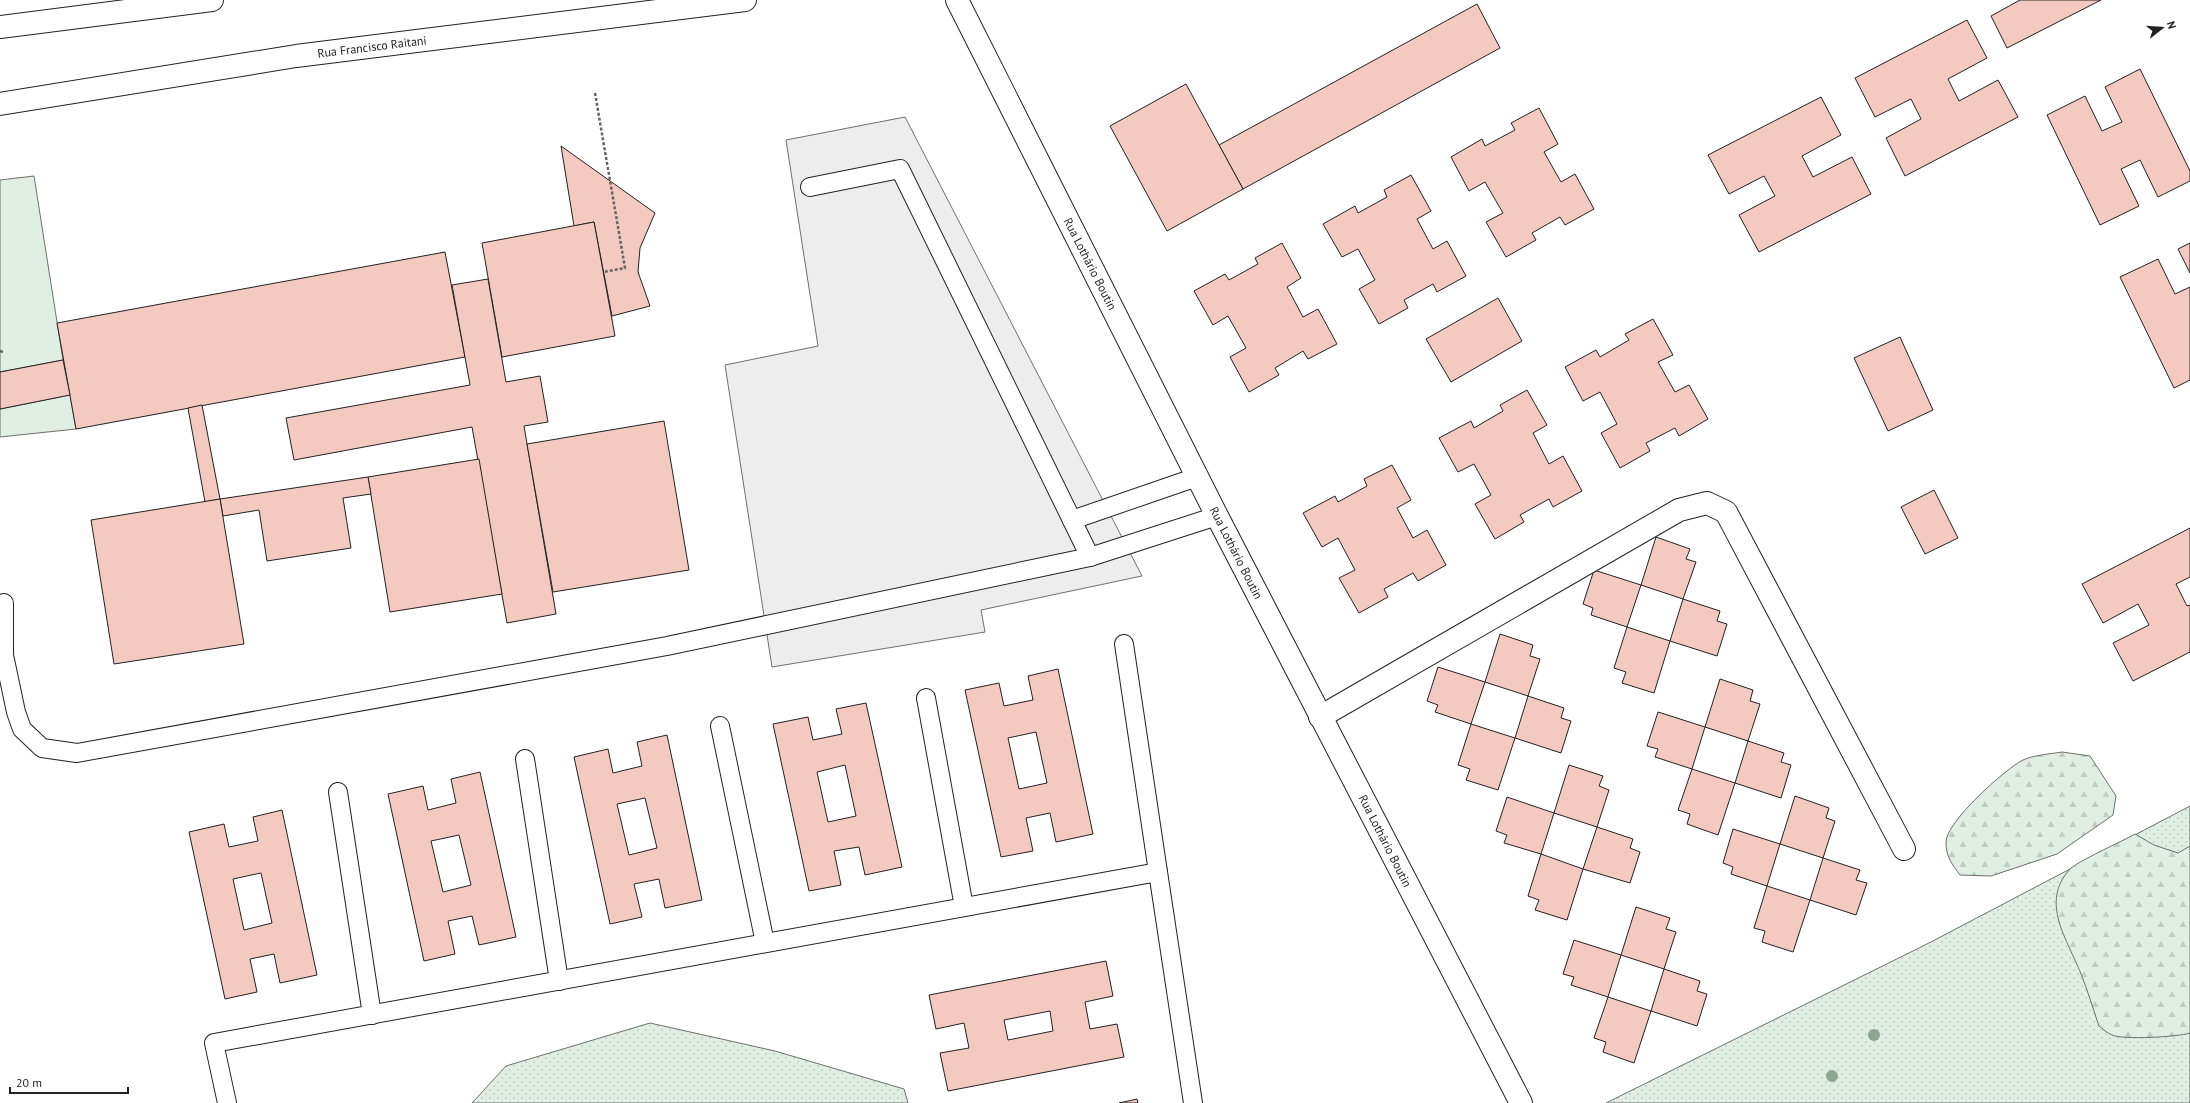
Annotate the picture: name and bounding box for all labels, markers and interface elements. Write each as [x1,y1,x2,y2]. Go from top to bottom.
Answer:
north arrow [2142,8,2182,48]
text: N [2164,20,2179,31]
street label: Rua Francisco Raitani [316,32,427,61]
street label: Rua Lothário Boutin [1061,215,1120,313]
street label: Rua Lothário Boutin [1207,504,1266,602]
street label: Rua Lothário Boutin [1356,792,1415,890]
scale bar [10,1069,128,1095]
text: 20 m [16,1075,42,1090]

